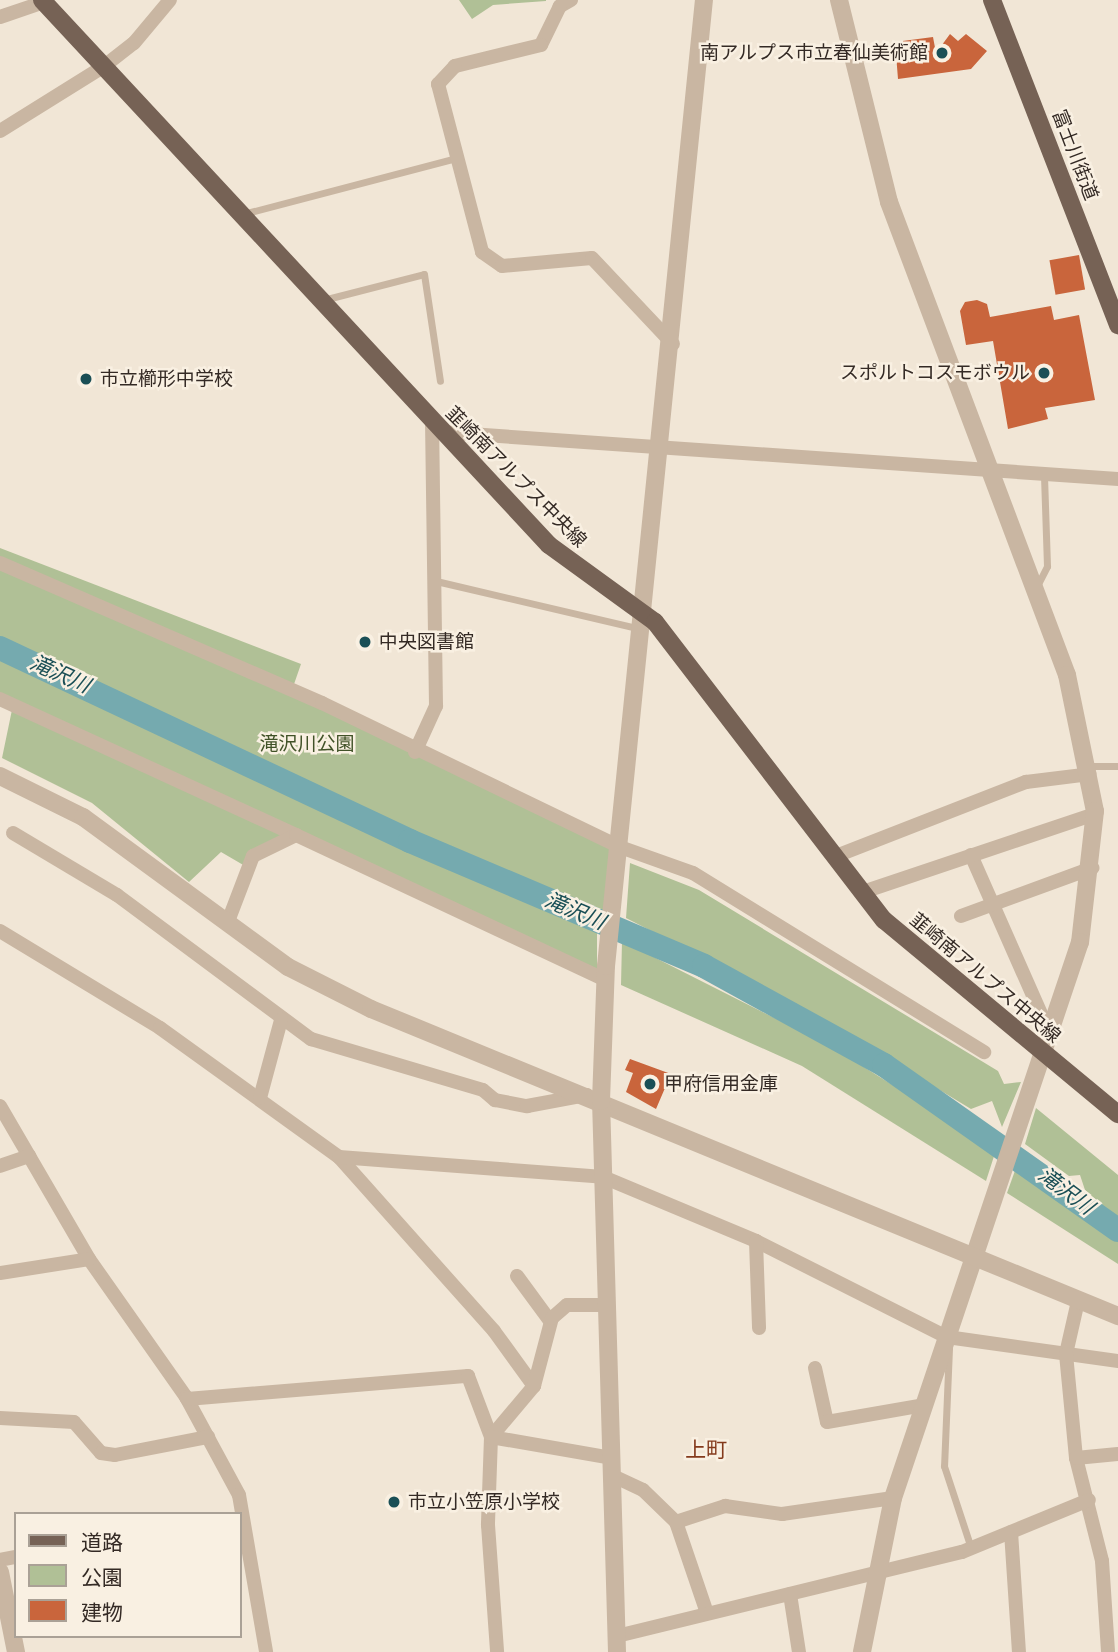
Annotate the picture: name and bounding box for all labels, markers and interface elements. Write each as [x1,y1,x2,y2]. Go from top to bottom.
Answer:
place label: 南アルプス市立春仙美術館 [700,42,928,64]
marker: 南アルプス市立春仙美術館 [934,45,950,61]
street label: 富士川街道 [1047,107,1103,203]
place label: スポルトコスモボウル [840,362,1030,384]
marker: スポルトコスモボウル [1036,365,1052,381]
place label: 市立櫛形中学校 [100,368,233,390]
marker: 市立櫛形中学校 [78,371,94,387]
street label: 韮崎南アルプス中央線 [441,402,591,552]
place label: 中央図書館 [379,631,474,653]
marker: 中央図書館 [357,634,373,650]
water label: 滝沢川 [26,650,94,698]
park label: 滝沢川公園 [260,733,354,755]
water label: 滝沢川 [541,887,609,935]
street label: 韮崎南アルプス中央線 [905,908,1065,1048]
place label: 甲府信用金庫 [664,1073,778,1095]
marker: 甲府信用金庫 [642,1076,658,1092]
water label: 滝沢川 [1033,1162,1099,1220]
district label: 上町 [685,1437,727,1463]
place label: 市立小笠原小学校 [408,1491,560,1513]
marker: 市立小笠原小学校 [386,1494,402,1510]
legend [14,1512,242,1638]
text: 道路 [81,1530,123,1556]
text: 公園 [81,1565,123,1591]
text: 建物 [81,1600,123,1626]

